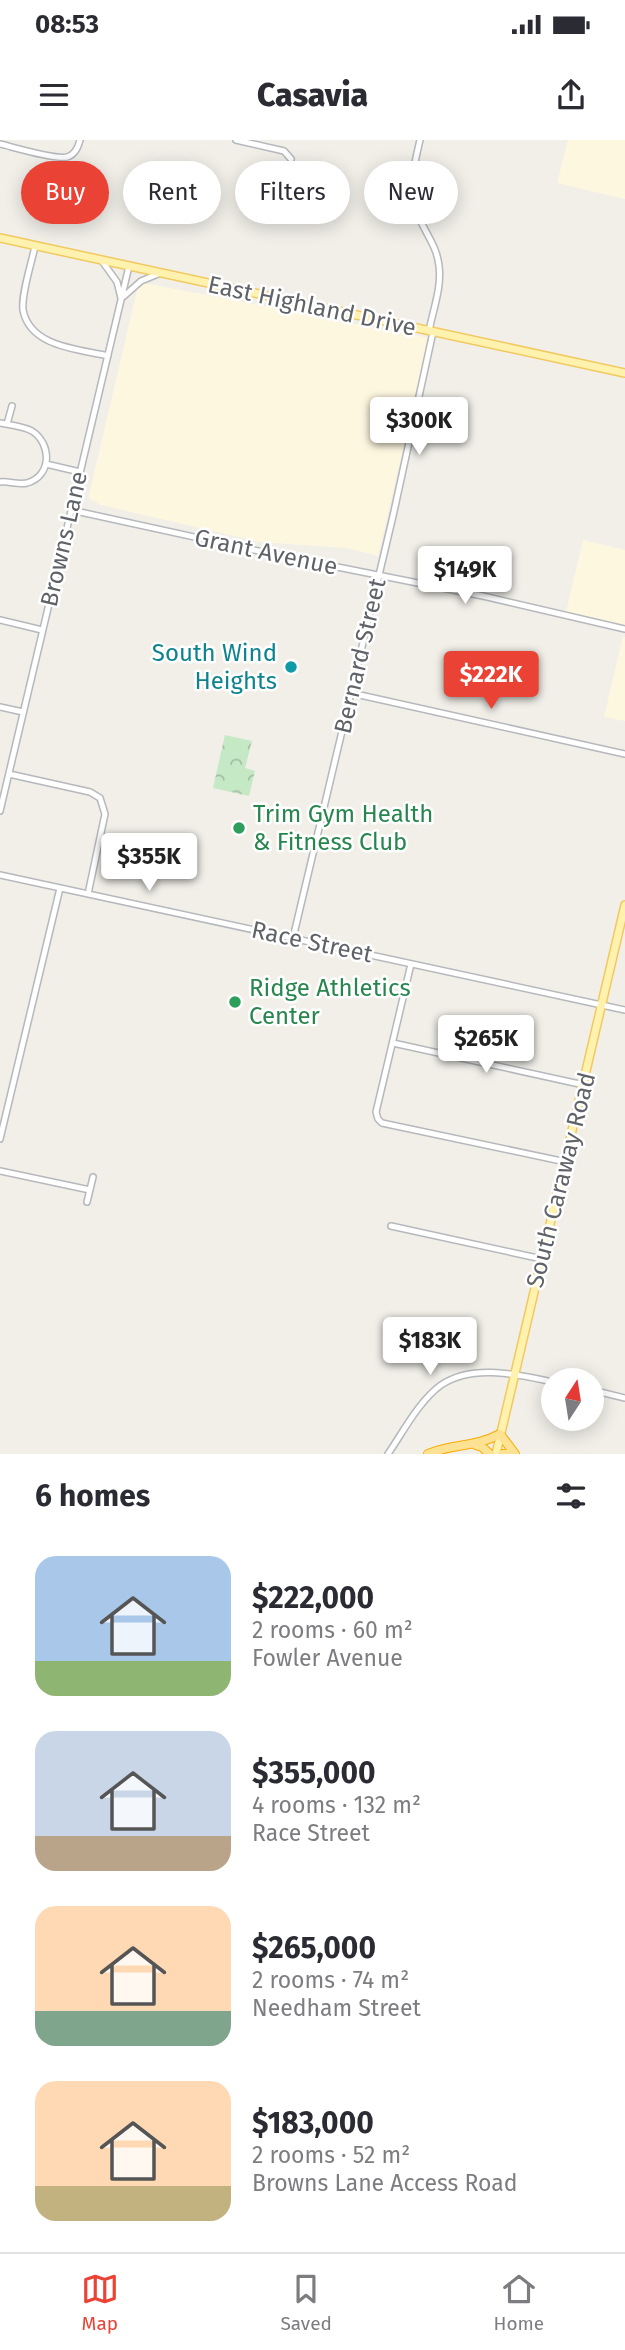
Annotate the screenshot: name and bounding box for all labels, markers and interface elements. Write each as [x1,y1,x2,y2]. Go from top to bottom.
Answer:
text: 08:53 [35,9,99,40]
icon: menu [35,76,73,114]
text: Casavia [257,76,368,114]
icon: share [552,76,590,114]
chip: Buy [21,161,109,224]
chip: Rent [123,161,221,224]
chip: Filters [235,161,350,224]
chip: New [364,161,458,224]
street label: East Highland Drive [205,270,419,342]
pin: $300K [370,398,468,457]
text: $300K [386,406,452,434]
street label: Browns Lane [35,469,93,609]
street label: Grant Avenue [192,523,340,581]
pin: $149K [416,546,514,606]
text: $149K [434,555,496,583]
street label: Bernard Street [329,575,392,736]
place label: South Wind Heights [152,639,277,695]
pin: $222K [442,652,540,711]
marker: South Wind Heights [283,659,299,675]
text: $222K [460,660,522,688]
place label: Trim Gym Health & Fitness Club [253,800,433,856]
marker: Trim Gym Health & Fitness Club [231,820,247,836]
pin: $355K [100,834,198,893]
text: $355K [117,842,181,870]
street label: Race Street [249,916,375,969]
place label: Ridge Athletics Center [249,974,411,1030]
marker: Ridge Athletics Center [227,994,243,1010]
pin: $265K [437,1016,535,1075]
text: $265K [454,1024,518,1052]
street label: South Caraway Road [521,1069,601,1291]
pin: $183K [381,1318,479,1377]
text: $183K [399,1326,461,1354]
north arrow [541,1368,604,1432]
map controls [541,1368,604,1431]
icon: filters [552,1477,590,1515]
text: 6 homes [35,1478,150,1514]
text: $222,000 [252,1580,374,1616]
icon: home [91,1584,175,1668]
text: 2 rooms · 60 m² [252,1616,413,1644]
text: Fowler Avenue [252,1644,403,1672]
text: $355,000 [252,1755,376,1791]
icon: home [91,1759,175,1843]
text: 4 rooms · 132 m² [252,1791,421,1819]
text: Race Street [252,1819,370,1847]
text: $265,000 [252,1930,376,1966]
icon: home [91,1934,175,2018]
text: 2 rooms · 74 m² [252,1966,409,1994]
text: Needham Street [252,1994,421,2022]
text: $183,000 [252,2105,374,2141]
icon: home [91,2109,175,2193]
text: 2 rooms · 52 m² [252,2141,410,2169]
text: Browns Lane Access Road [252,2169,517,2197]
tab: Map [81,2270,119,2335]
tab: Saved [280,2270,332,2335]
tab: Home [494,2270,544,2335]

